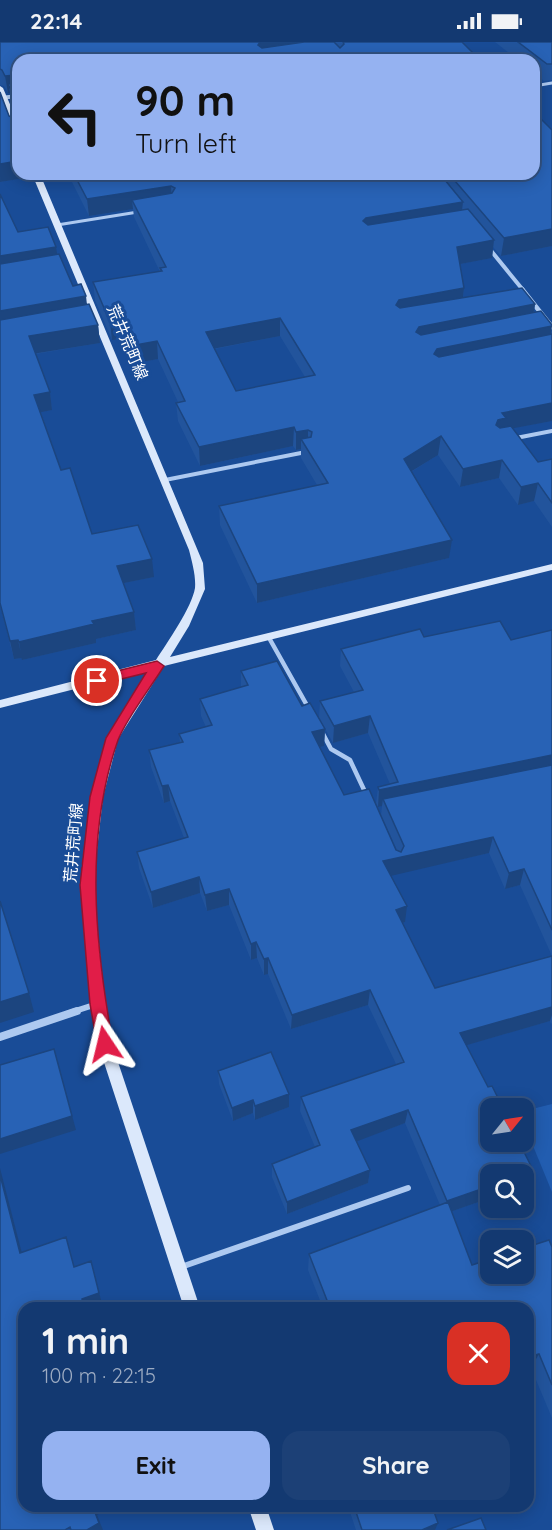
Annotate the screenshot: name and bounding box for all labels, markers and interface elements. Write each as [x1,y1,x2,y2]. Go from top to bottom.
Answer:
text: 22:14 [30,7,83,35]
text: 90 m [135,74,235,127]
icon: left [36,78,114,156]
text: Turn left [135,126,237,160]
street label: 荒井荒町線 [103,301,153,383]
pin [71,655,122,706]
icon: arrive [80,664,113,697]
street label: 荒井荒町線 [60,802,86,884]
position arrow [73,1012,137,1076]
north arrow [480,1098,534,1152]
map controls [480,1098,534,1284]
button: search [480,1164,534,1218]
button: layers [480,1230,534,1284]
text: 1 min [42,1318,129,1363]
button: close [447,1322,510,1385]
text: 100 m · 22:15 [42,1363,156,1388]
button: Exit [42,1431,270,1500]
button: Share [282,1431,510,1500]

